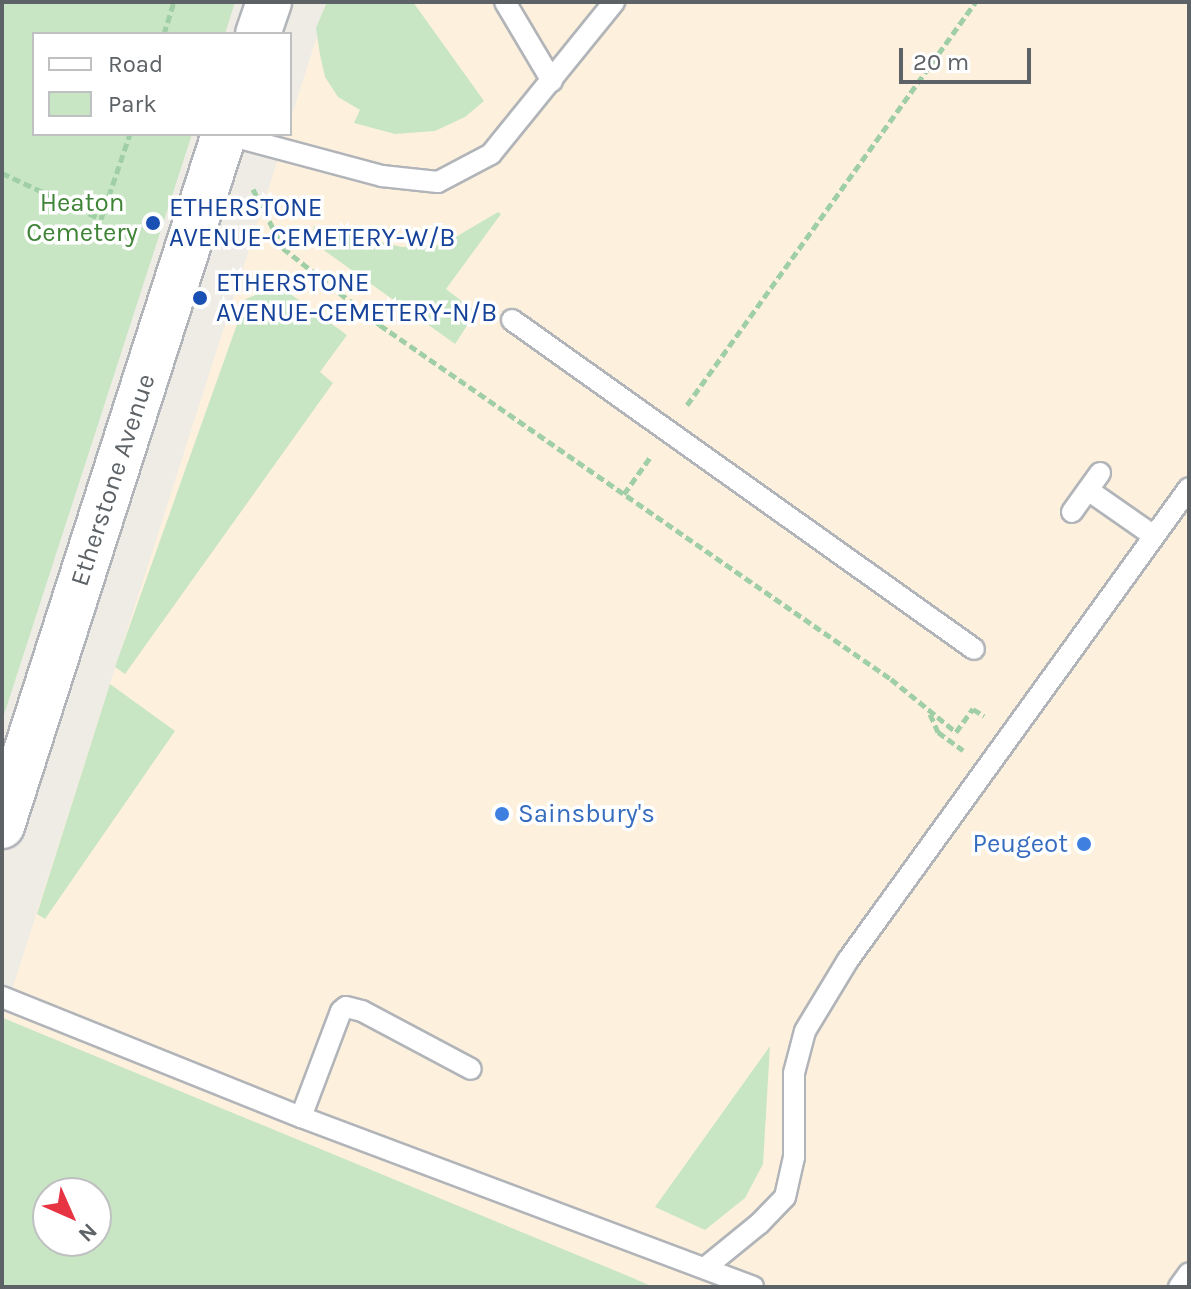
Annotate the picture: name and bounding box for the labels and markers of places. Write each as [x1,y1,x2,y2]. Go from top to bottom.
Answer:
place label: ETHERSTONE AVENUE-CEMETERY-W/B [169,192,456,254]
marker: ETHERSTONE AVENUE-CEMETERY-W/B [144,214,162,232]
place label: ETHERSTONE AVENUE-CEMETERY-N/B [216,267,497,328]
marker: ETHERSTONE AVENUE-CEMETERY-N/B [191,289,209,307]
place label: Sainsbury's [518,798,655,830]
marker: Sainsbury's [493,805,511,823]
place label: Peugeot [973,828,1068,860]
marker: Peugeot [1075,835,1093,853]

